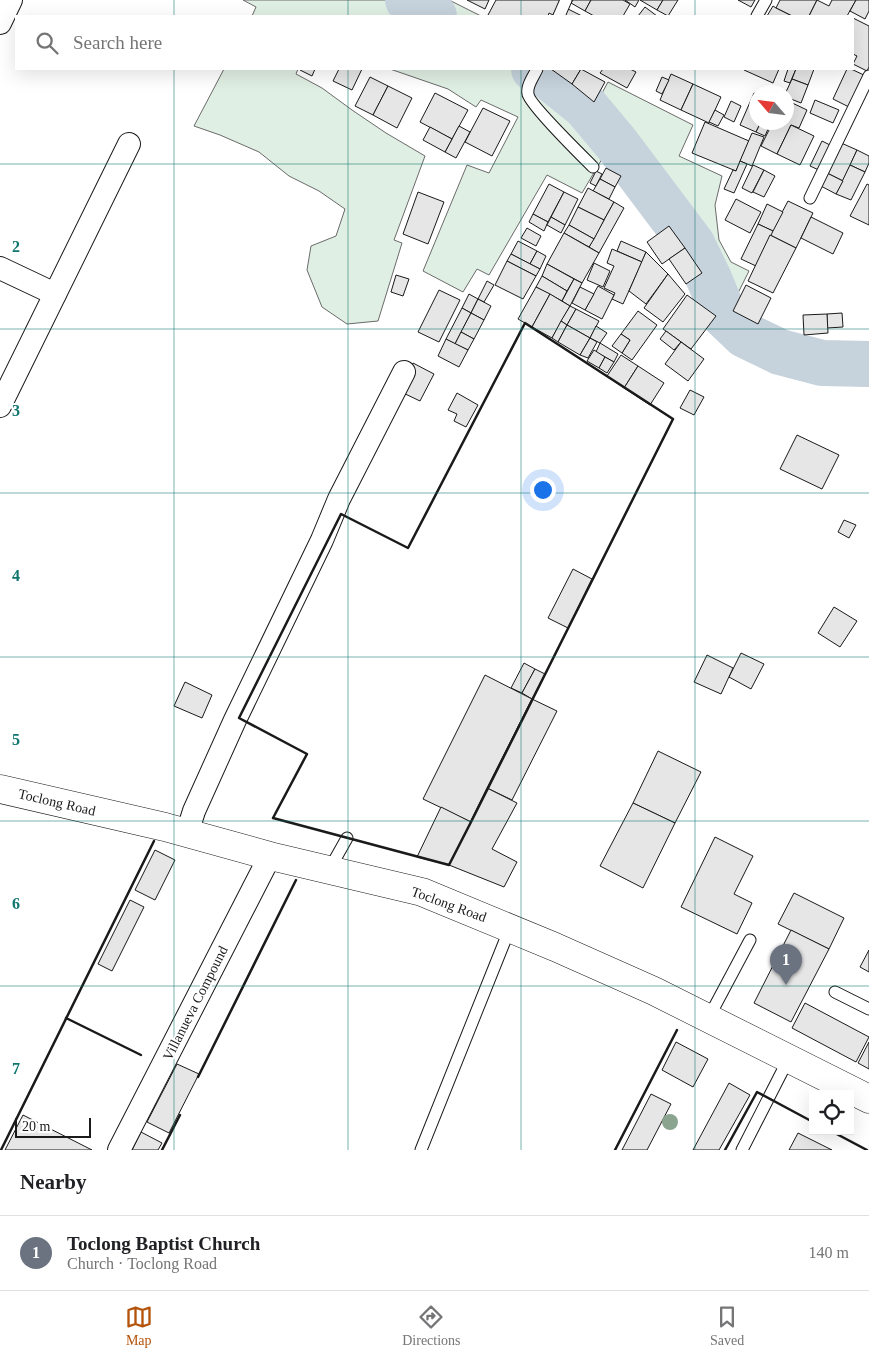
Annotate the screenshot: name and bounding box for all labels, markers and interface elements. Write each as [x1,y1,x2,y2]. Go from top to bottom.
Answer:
search box [15,15,854,70]
icon: search [33,29,61,57]
text: Search here [73,32,162,53]
north arrow [749,85,794,130]
text: 2 [12,238,20,255]
text: 3 [12,402,20,419]
your location [530,477,556,503]
text: 4 [12,567,20,584]
text: 5 [12,731,20,748]
street label: Toclong Road [17,786,97,819]
street label: Toclong Road [409,884,488,925]
text: 6 [12,895,20,912]
street label: Villanueva Compound [160,944,231,1063]
pin: 1 [770,944,802,985]
text: 7 [12,1060,20,1077]
map controls [809,1090,854,1135]
button: locate [809,1090,854,1135]
scale bar [15,1115,91,1138]
text: 20 m [22,1119,50,1134]
text: Nearby [20,1170,87,1194]
text: Toclong Baptist Church [67,1233,260,1254]
text: 1 [32,1244,40,1261]
text: 140 m [809,1244,849,1261]
text: Church · Toclong Road [67,1255,217,1272]
tab: Map [125,1303,153,1349]
tab: Directions [402,1303,461,1349]
tab: Saved [710,1303,744,1349]

